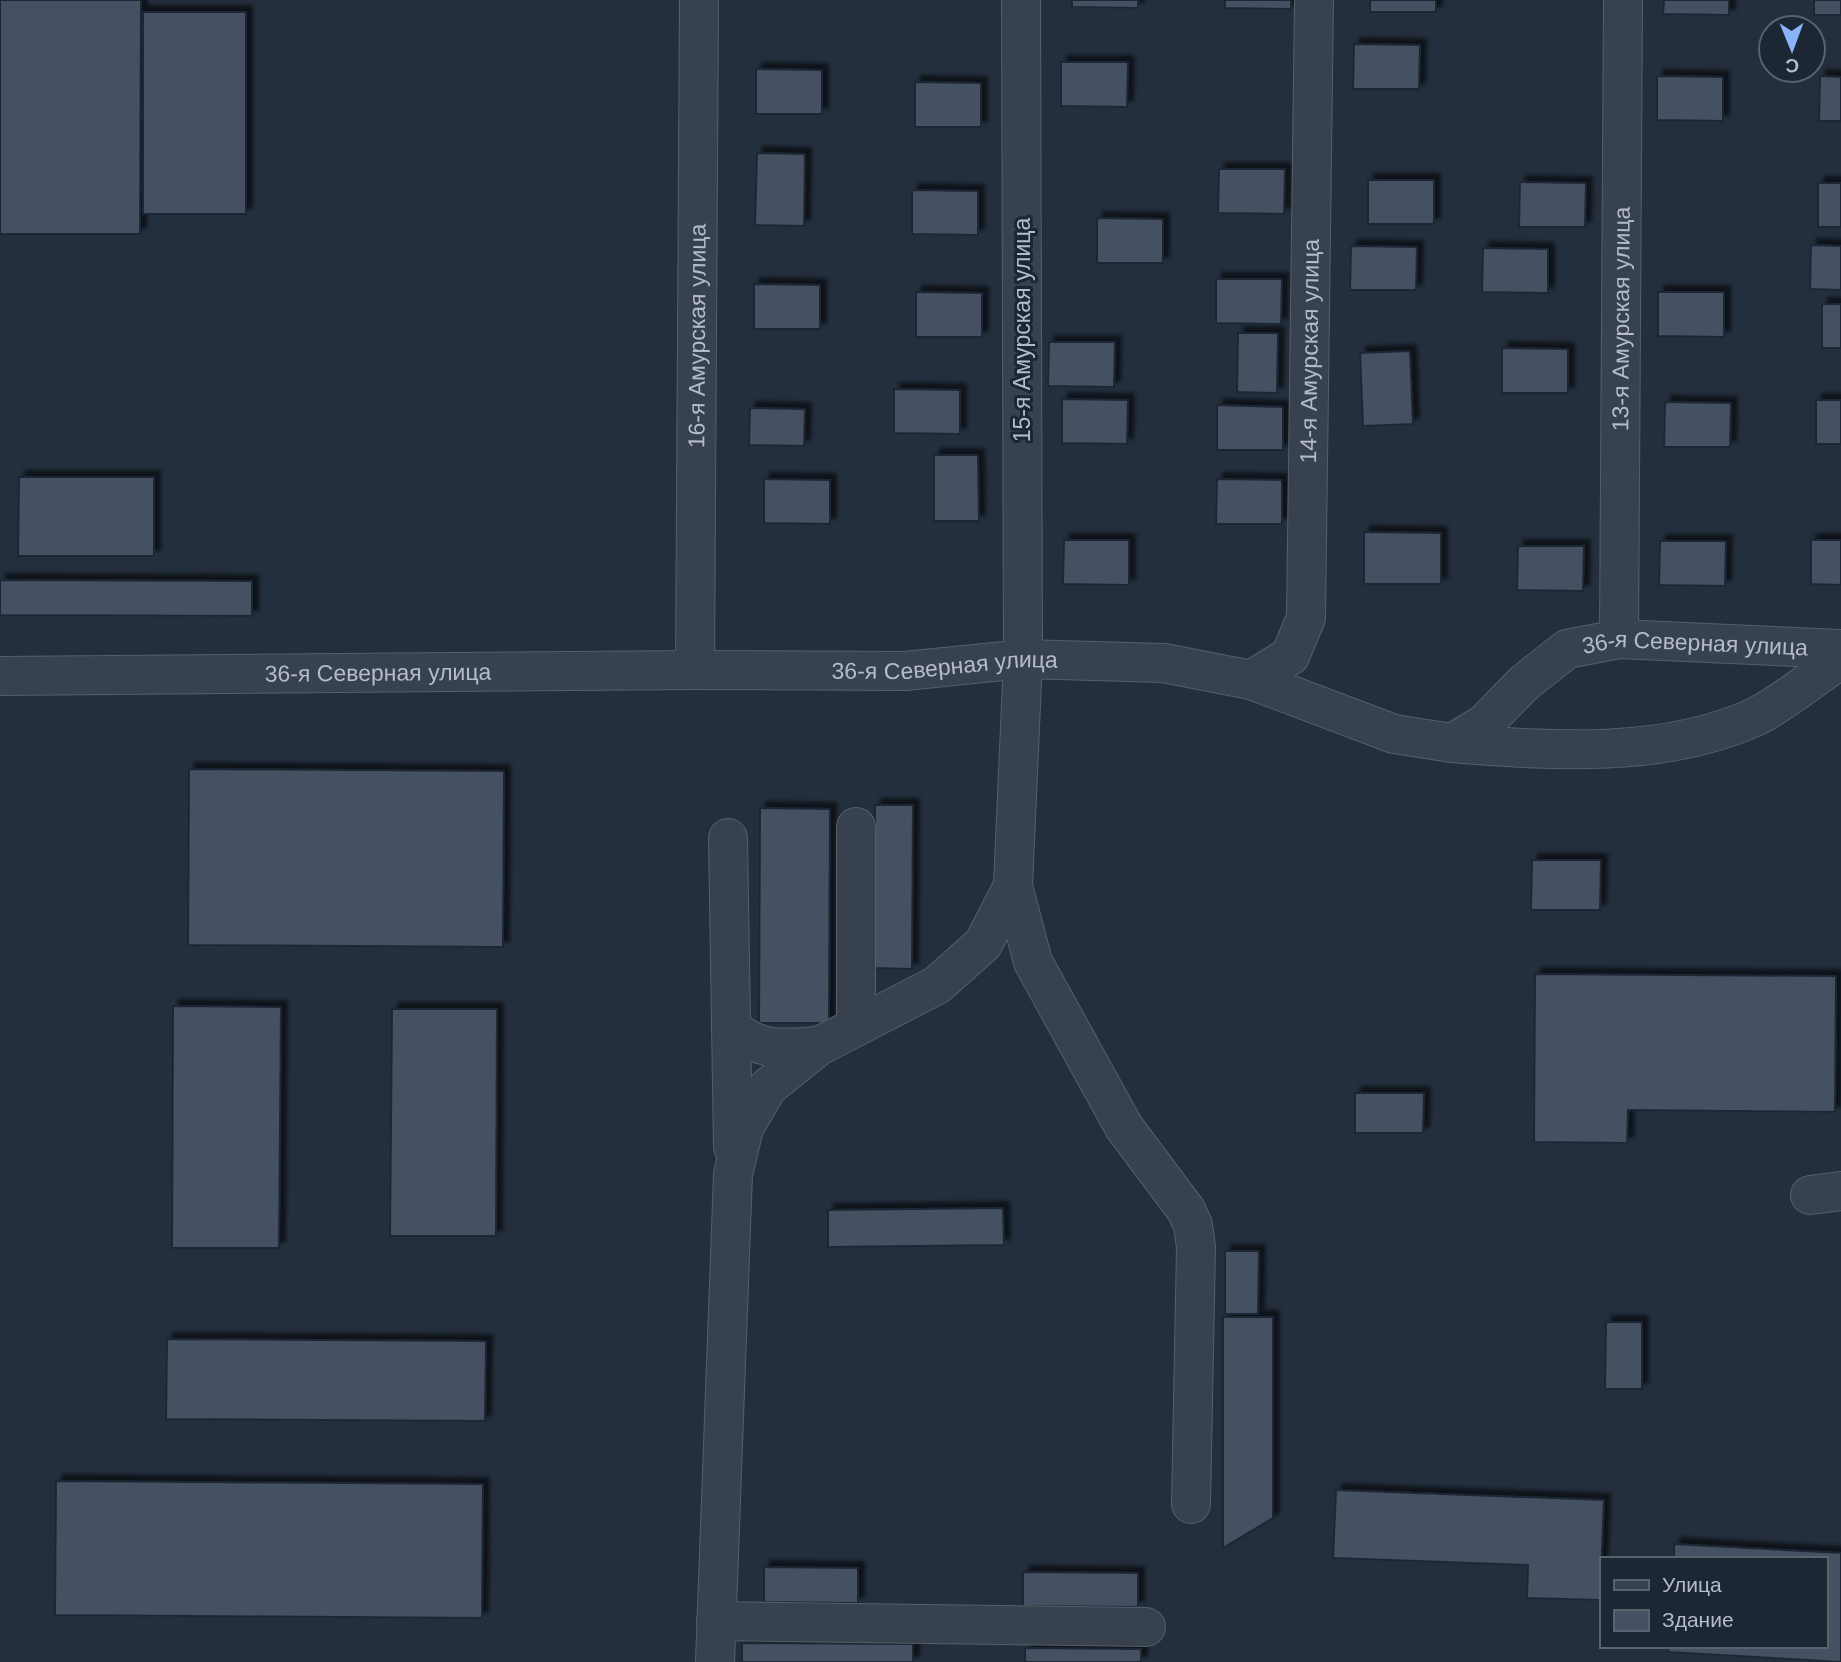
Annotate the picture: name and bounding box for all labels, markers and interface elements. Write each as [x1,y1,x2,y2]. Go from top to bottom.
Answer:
north arrow [1757,14,1827,84]
text: С [1785,55,1799,76]
street label: 13-я Амурская улица [1607,206,1635,431]
street label: 15-я Амурская улица [1009,218,1035,442]
street label: 16-я Амурская улица [683,223,711,448]
street label: 14-я Амурская улица [1295,238,1324,464]
street label: 36-я Северная улица [1580,626,1809,661]
street label: 36-я Северная улица [832,646,1058,684]
street label: 36-я Северная улица [265,659,492,687]
legend [1600,1557,1827,1648]
text: Улица [1662,1573,1722,1596]
text: Здание [1662,1608,1734,1631]

